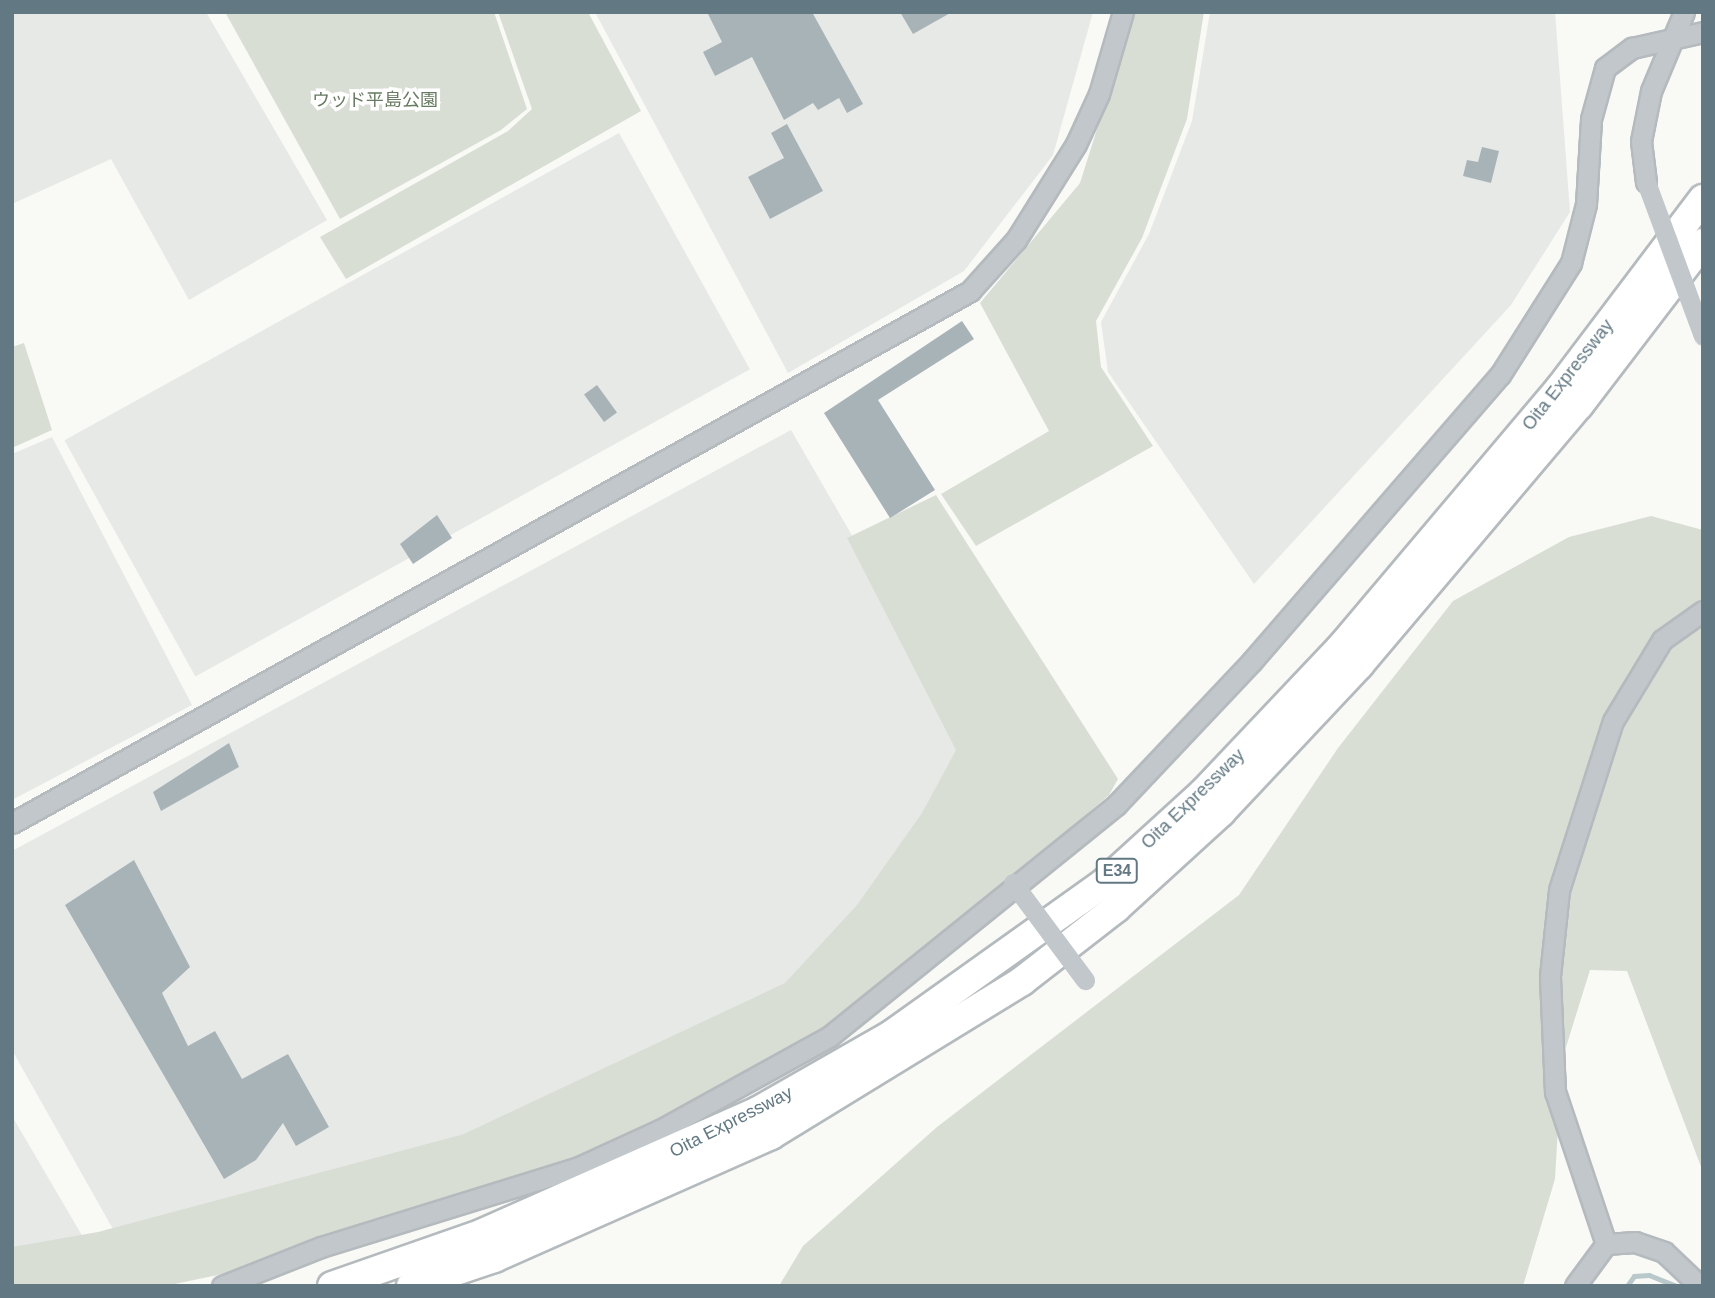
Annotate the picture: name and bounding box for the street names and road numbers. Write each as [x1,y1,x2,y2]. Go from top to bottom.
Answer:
street label: Oita Expressway [1518,315,1618,435]
street label: Oita Expressway [1137,744,1249,854]
road number: E34 [1094,858,1140,884]
street label: Oita Expressway [666,1082,796,1162]

